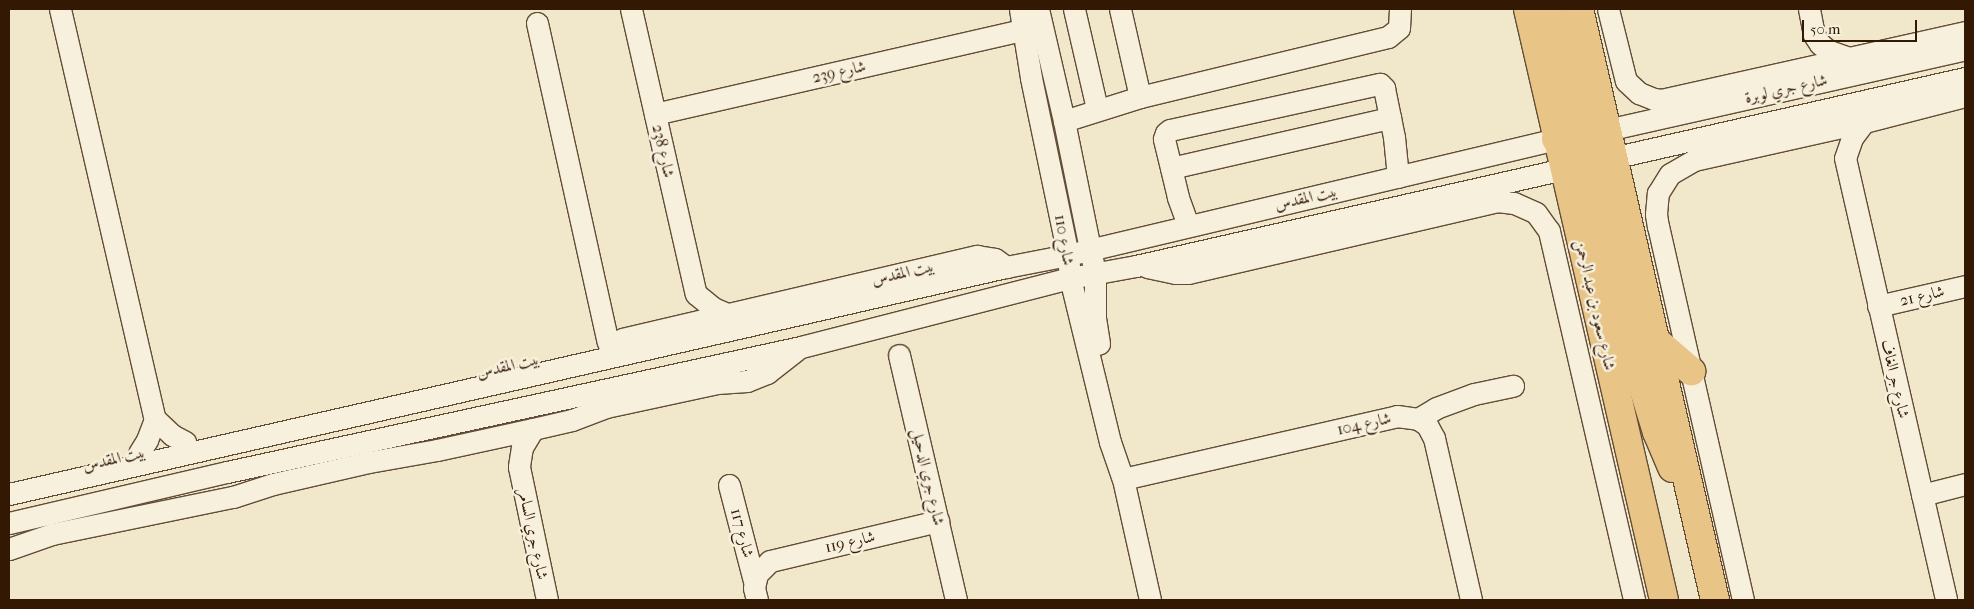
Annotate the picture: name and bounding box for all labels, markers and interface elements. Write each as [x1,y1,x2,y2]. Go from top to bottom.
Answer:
scale bar [1804,10,1919,42]
text: 50 m [1810,20,1840,38]
street label: شارع 239 [810,57,868,87]
street label: شارع جري لوبرة [1743,70,1829,108]
street label: شارع 238 [648,123,678,179]
street label: بيت المقدس [1273,181,1339,215]
street label: شارع 110 [1050,213,1078,267]
street label: شارع سعود بن عبد الرحمن [1571,238,1619,372]
street label: بيت المقدس [870,256,936,290]
street label: شارع 21 [1898,282,1946,310]
street label: شارع جر الغاف [1877,338,1913,420]
street label: بيت المقدس [475,349,541,383]
street label: شارع 104 [1335,408,1393,440]
street label: شارع جري الدحيل [907,427,949,527]
street label: بيت المقدس [81,442,147,476]
street label: شارع جري السامر [514,487,552,581]
street label: شارع 117 [726,506,758,560]
street label: شارع 119 [823,527,877,557]

